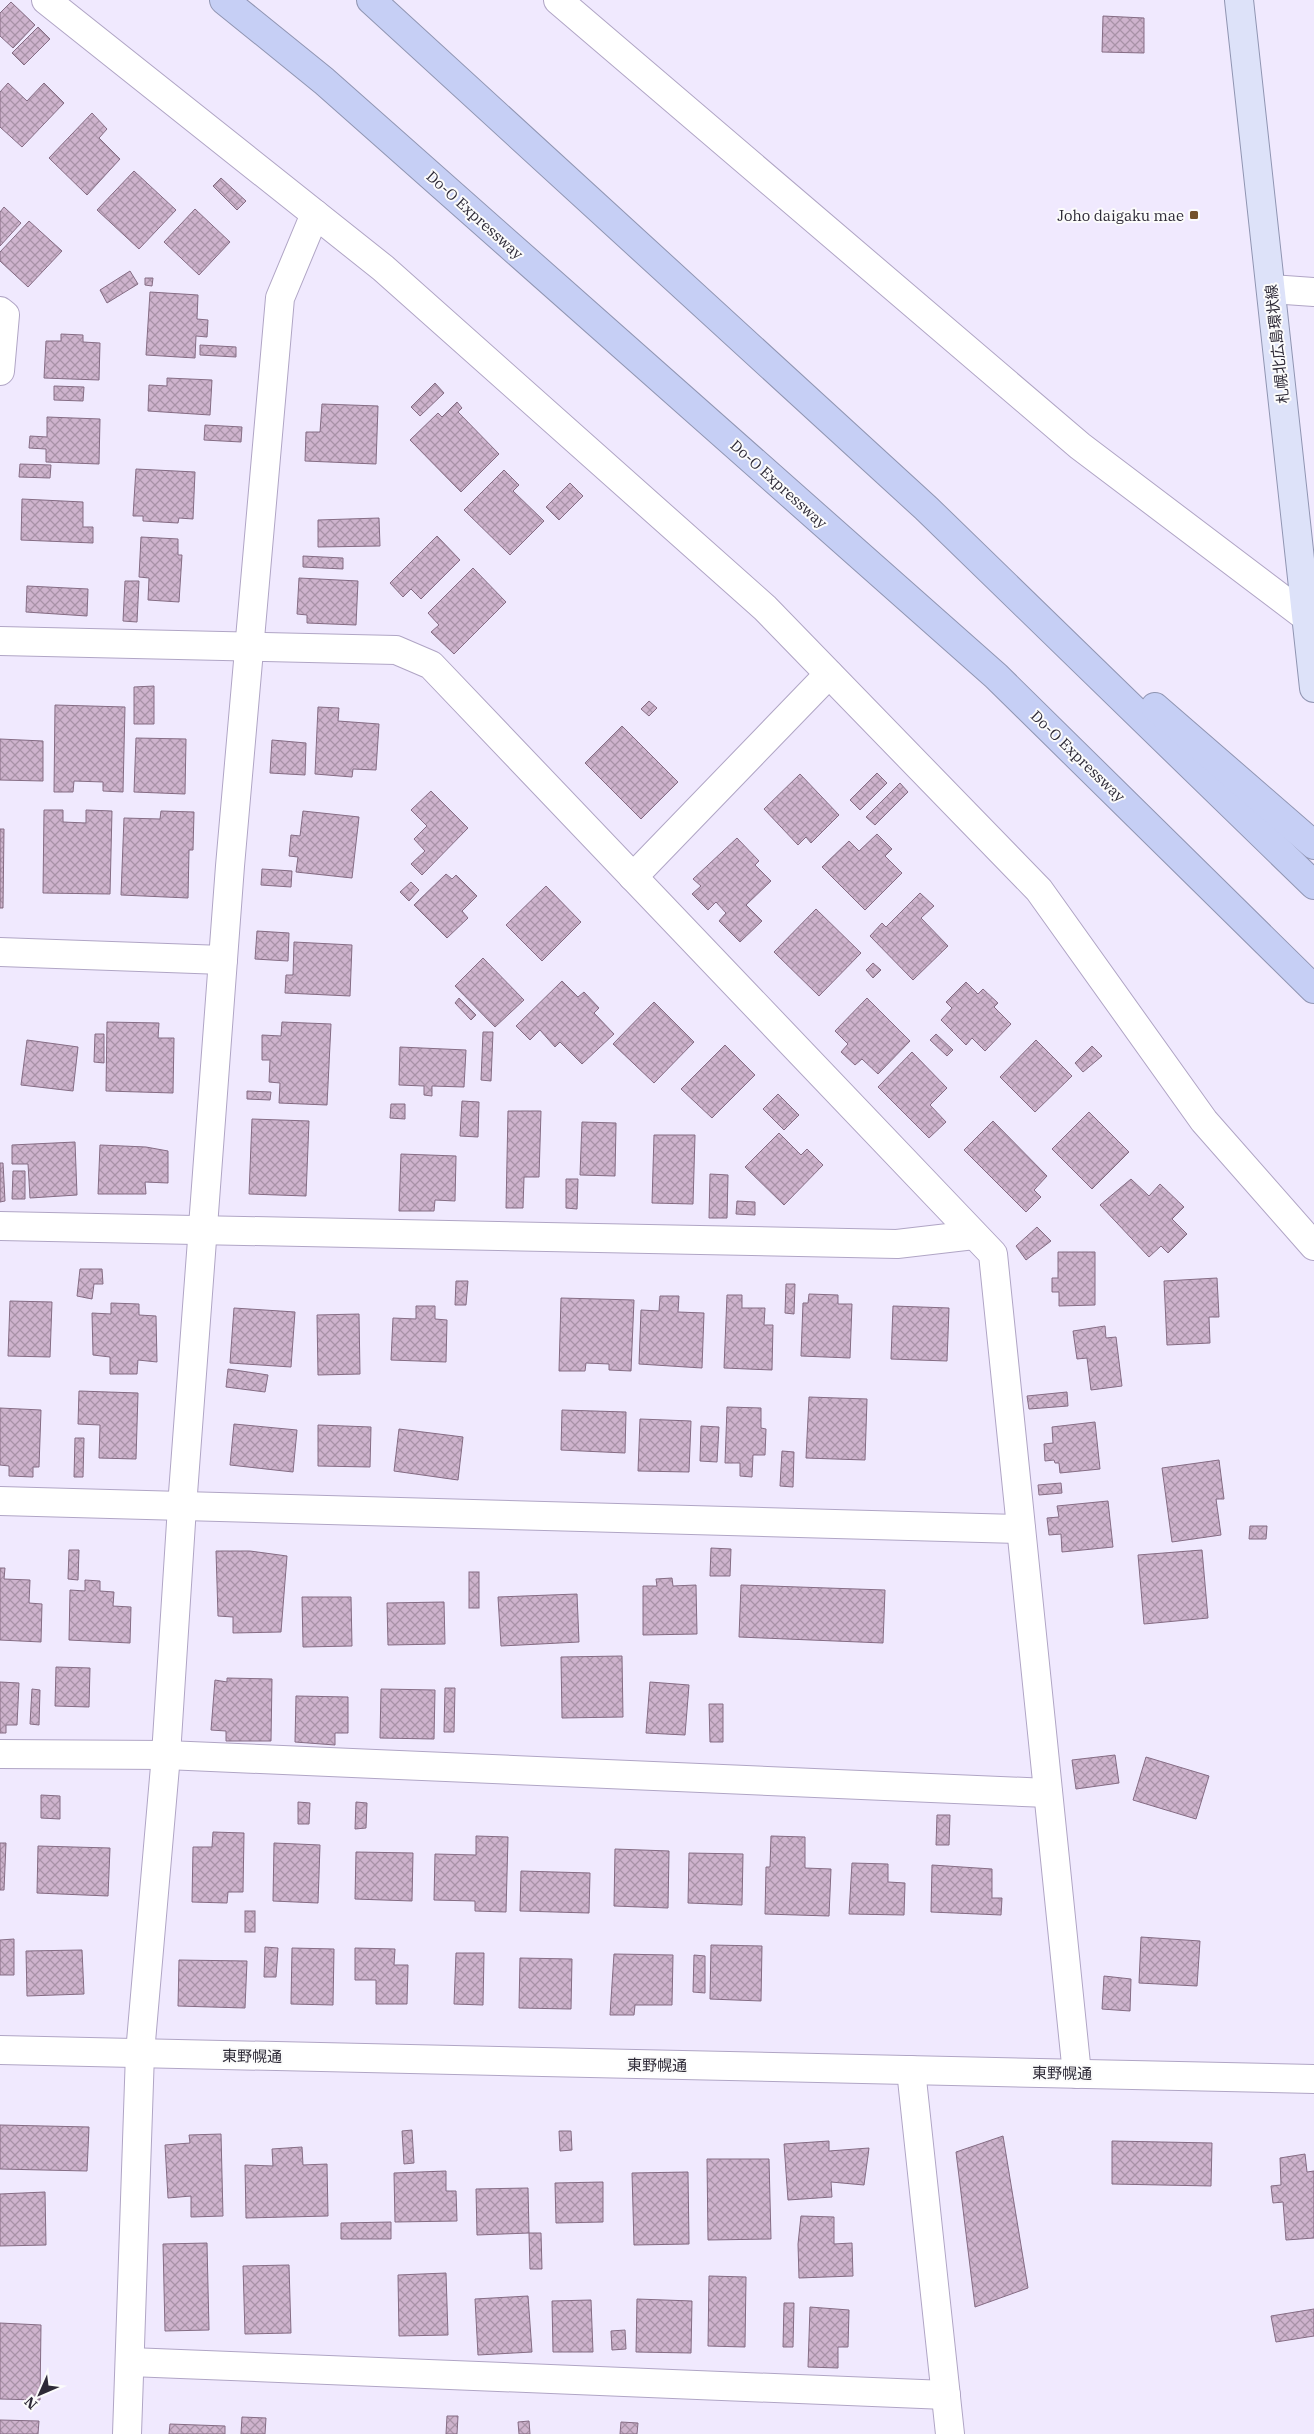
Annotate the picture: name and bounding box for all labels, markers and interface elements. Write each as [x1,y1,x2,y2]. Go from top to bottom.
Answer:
street label: Do-O Expressway [423,167,527,263]
place label: Joho daigaku mae [1057,206,1184,225]
marker: Joho daigaku mae [1188,209,1200,221]
street label: 札幌北広島環状線 [1261,283,1293,405]
street label: Do-O Expressway [727,436,831,532]
street label: Do-O Expressway [1027,706,1129,806]
street label: 東野幌通 [222,2046,282,2066]
street label: 東野幌通 [627,2055,687,2075]
street label: 東野幌通 [1032,2063,1092,2083]
north arrow [15,2369,65,2419]
text: N [21,2393,41,2413]

